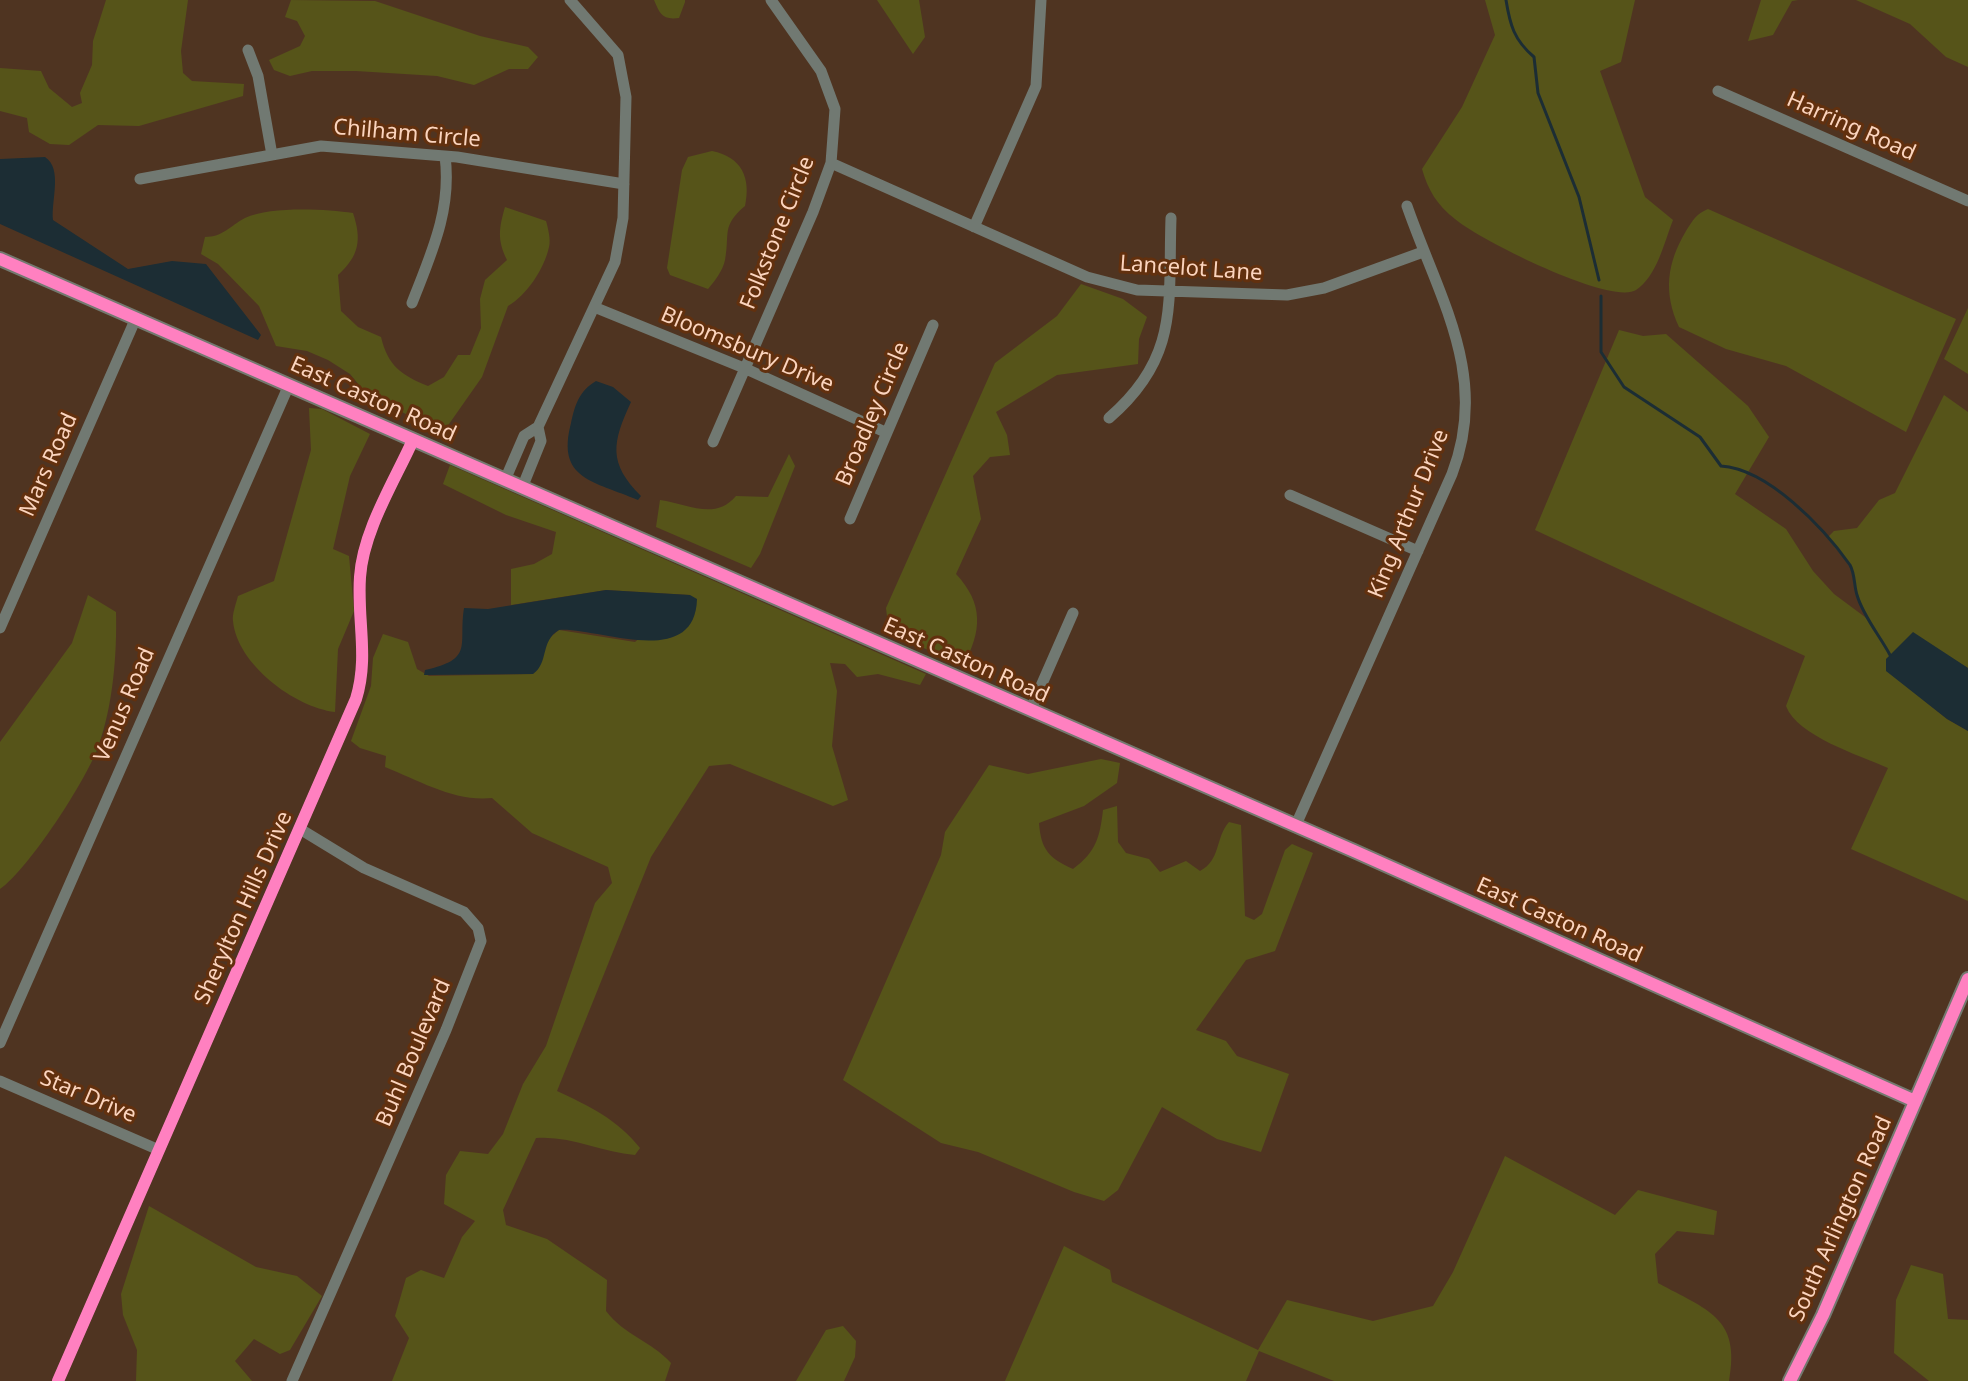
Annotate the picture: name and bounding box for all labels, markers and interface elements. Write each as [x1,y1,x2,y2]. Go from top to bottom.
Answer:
street label: Harring Road [1783,87,1919,167]
street label: Chilham Circle [332,114,482,154]
street label: Folkstone Circle [735,153,821,313]
street label: Lancelot Lane [1119,251,1263,287]
street label: Bloomsbury Drive [657,302,837,398]
street label: Broadley Circle [831,338,915,490]
street label: East Caston Road [286,352,460,448]
street label: Mars Road [14,409,84,521]
street label: King Arthur Drive [1363,426,1455,602]
street label: East Caston Road [879,613,1053,709]
street label: Venus Road [89,644,161,766]
street label: Sherylton Hills Drive [190,807,298,1009]
street label: East Caston Road [1472,873,1646,969]
street label: Buhl Boulevard [371,975,457,1131]
street label: Star Drive [36,1065,140,1129]
street label: South Arlington Road [1784,1113,1898,1325]

